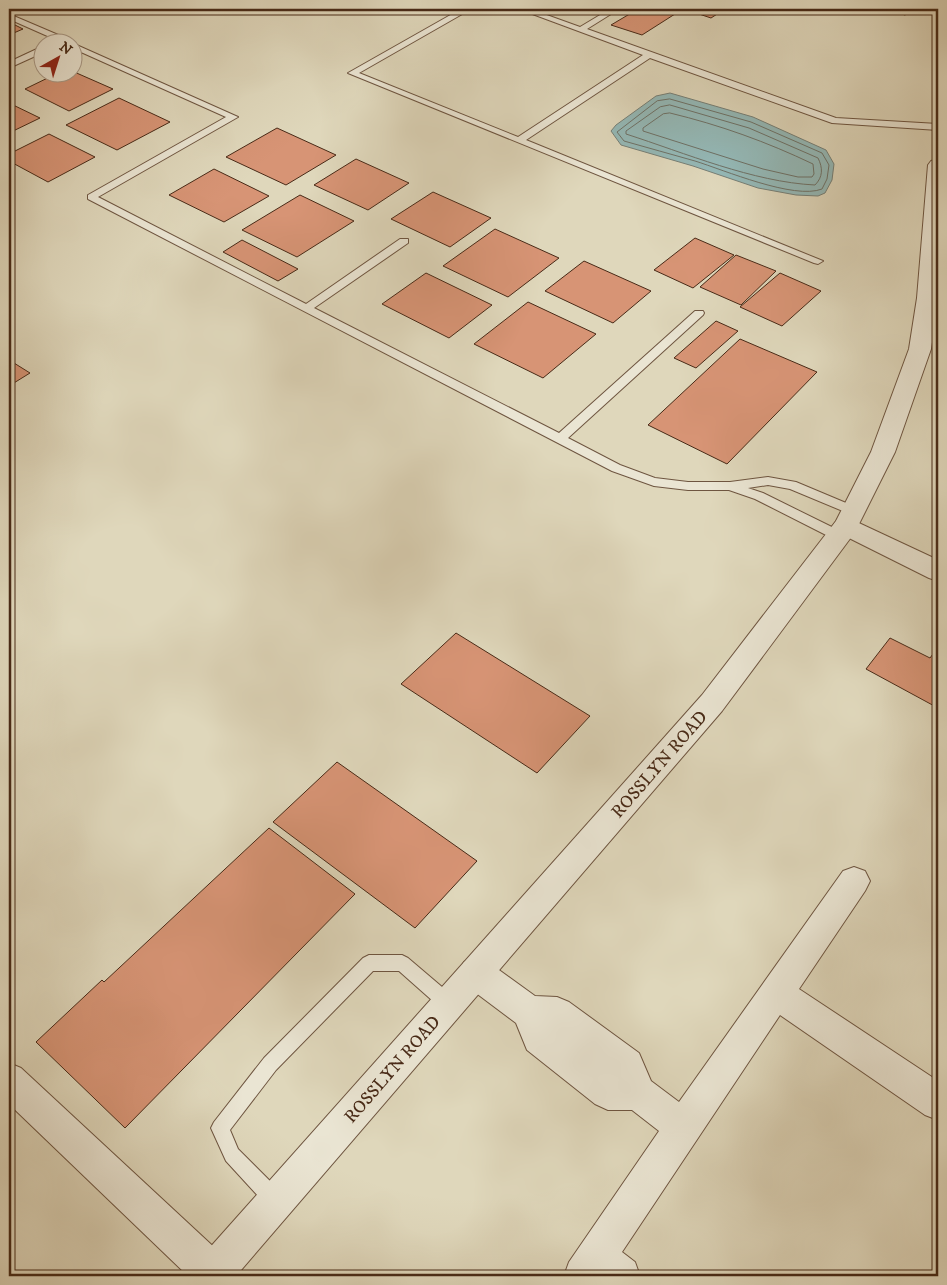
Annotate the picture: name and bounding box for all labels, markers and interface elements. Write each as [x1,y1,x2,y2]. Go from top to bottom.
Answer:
north arrow [32,32,82,82]
text: N [55,38,76,60]
street label: ROSSLYN ROAD [607,706,713,823]
street label: ROSSLYN ROAD [340,1011,446,1128]

